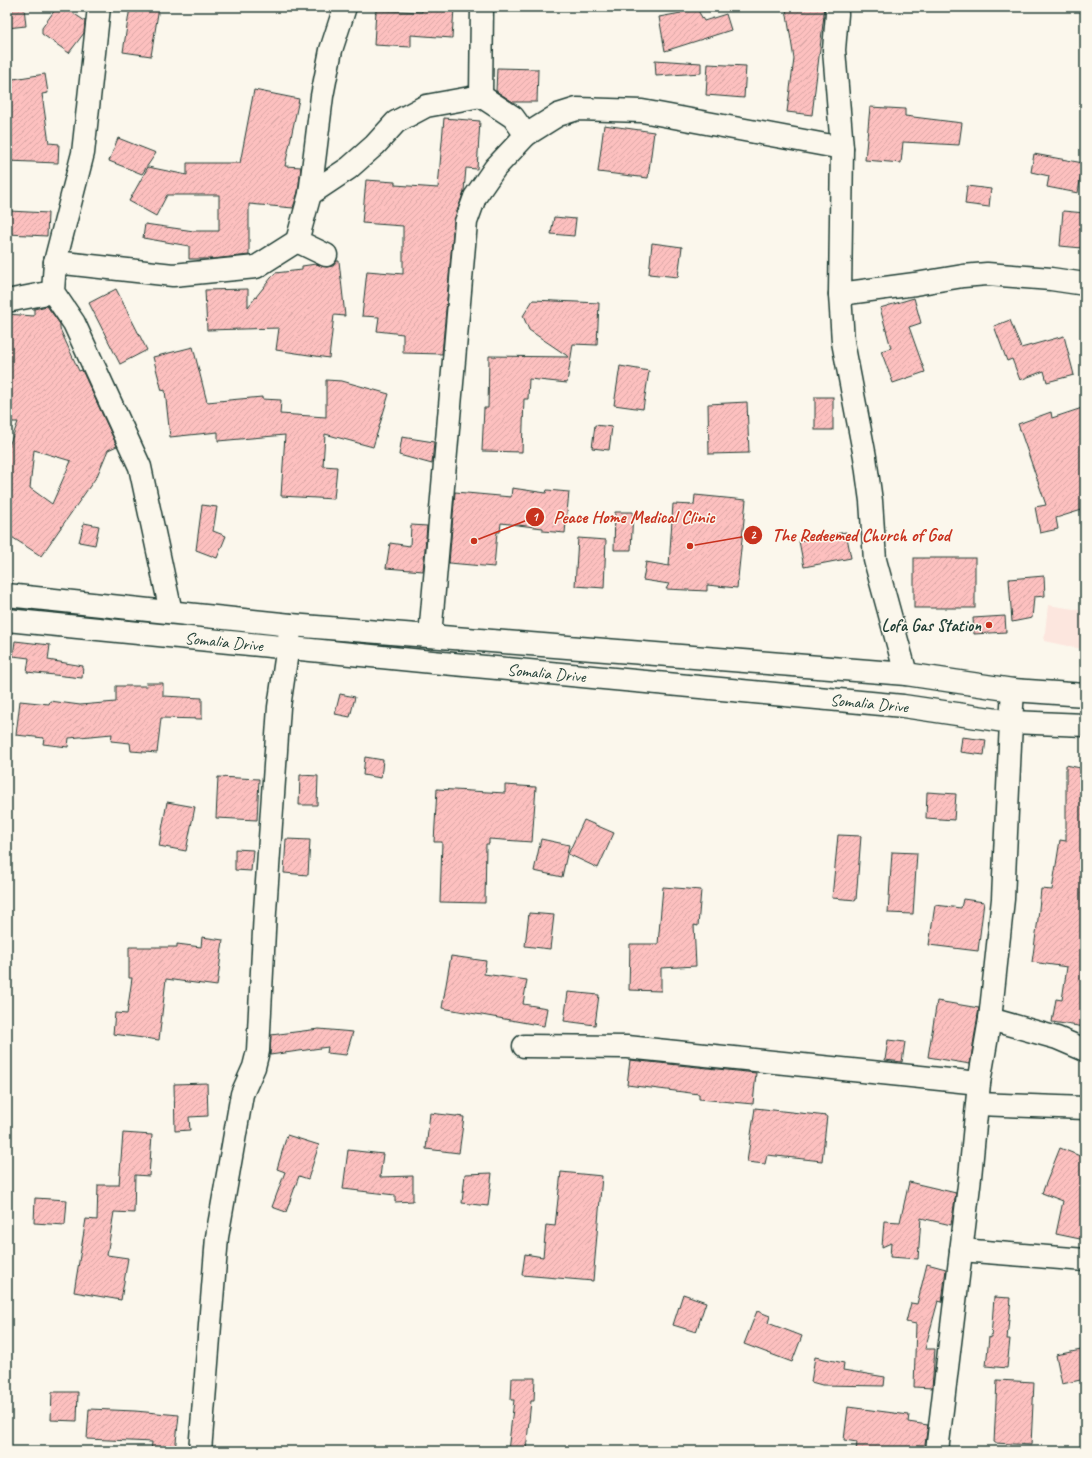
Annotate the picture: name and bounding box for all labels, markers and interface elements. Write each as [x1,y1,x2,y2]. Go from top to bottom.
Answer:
callout: Peace Home Medical Clinic [525,502,723,532]
text: Peace Home Medical Clinic [553,506,716,528]
text: 1 [532,509,539,525]
callout: The Redeemed Church of God [743,520,959,550]
text: The Redeemed Church of God [772,524,953,546]
text: 2 [750,527,757,543]
place label: Lofa Gas Station [881,615,982,636]
marker: Lofa Gas Station [984,620,994,630]
street label: Somalia Drive [184,628,265,656]
street label: Somalia Drive [506,659,588,687]
street label: Somalia Drive [829,689,911,718]

